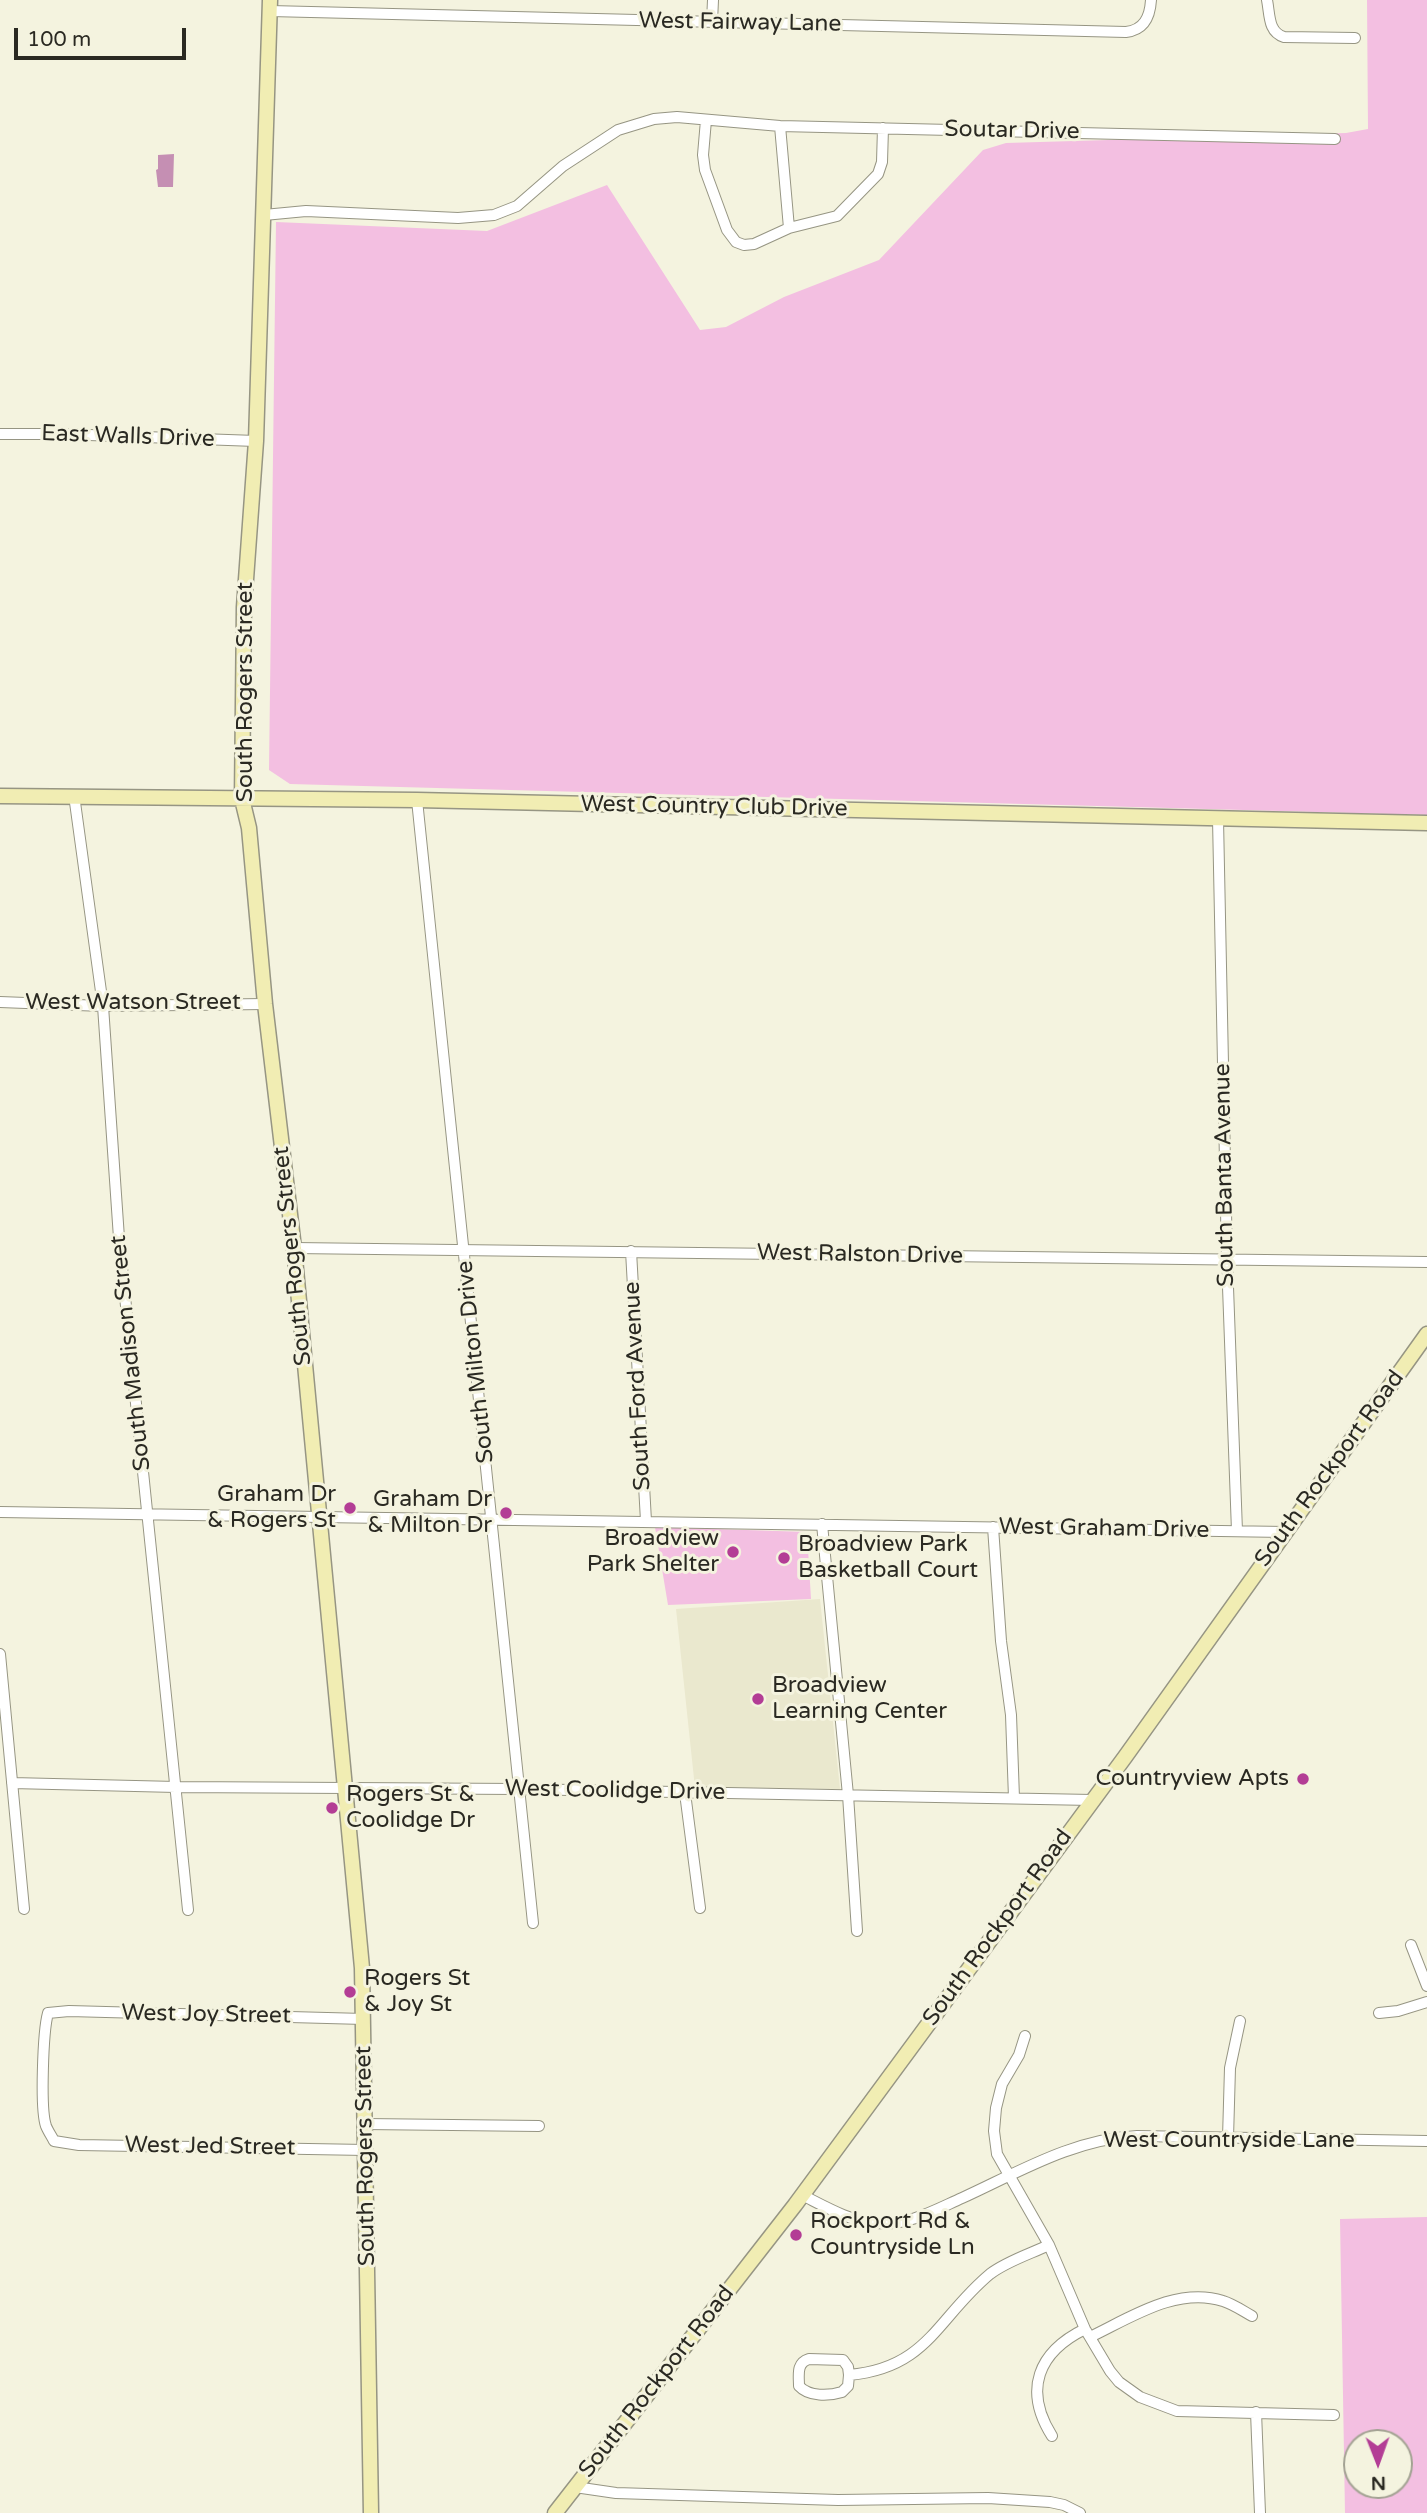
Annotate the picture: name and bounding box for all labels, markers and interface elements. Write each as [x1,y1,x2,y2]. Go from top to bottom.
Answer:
street label: West Fairway Lane [638,7,842,39]
scale bar [18,14,189,58]
text: 100 m [27,27,91,52]
street label: Soutar Drive [944,116,1080,146]
street label: East Walls Drive [41,420,215,454]
street label: South Rogers Street [232,582,260,802]
street label: West Country Club Drive [580,791,848,823]
street label: West Watson Street [25,989,241,1017]
street label: South Banta Avenue [1209,1063,1241,1287]
street label: South Rogers Street [268,1145,318,1367]
street label: South Madison Street [105,1234,157,1472]
street label: West Ralston Drive [757,1239,963,1271]
street label: South Milton Drive [452,1259,500,1465]
street label: South Ford Avenue [619,1281,657,1491]
street label: South Rockport Road [1249,1365,1411,1573]
place label: Graham Dr & Rogers St [207,1481,336,1535]
place label: Graham Dr & Milton Dr [367,1486,492,1540]
marker: Graham Dr & Rogers St [342,1500,358,1516]
marker: Graham Dr & Milton Dr [498,1505,514,1521]
street label: West Graham Drive [998,1513,1210,1545]
place label: Broadview Park Shelter [587,1525,719,1579]
place label: Broadview Park Basketball Court [798,1531,978,1585]
marker: Broadview Park Shelter [725,1544,741,1560]
marker: Broadview Park Basketball Court [776,1550,792,1566]
place label: Broadview Learning Center [772,1672,947,1726]
marker: Broadview Learning Center [750,1691,766,1707]
place label: Countryview Apts [1095,1765,1289,1793]
marker: Countryview Apts [1295,1771,1311,1787]
street label: West Coolidge Drive [504,1775,726,1807]
place label: Rogers St & Coolidge Dr [346,1781,475,1835]
marker: Rogers St & Coolidge Dr [324,1800,340,1816]
street label: South Rockport Road [917,1824,1079,2032]
place label: Rogers St & Joy St [364,1965,470,2019]
marker: Rogers St & Joy St [342,1984,358,2000]
street label: West Joy Street [121,2000,291,2030]
street label: South Rogers Street [350,2046,382,2266]
street label: West Countryside Lane [1103,2127,1355,2155]
street label: West Jed Street [124,2132,296,2162]
place label: Rockport Rd & Countryside Ln [810,2208,975,2262]
marker: Rockport Rd & Countryside Ln [788,2227,804,2243]
street label: South Rockport Road [573,2281,741,2483]
north arrow [1343,2429,1413,2499]
text: N [1371,2472,1386,2494]

